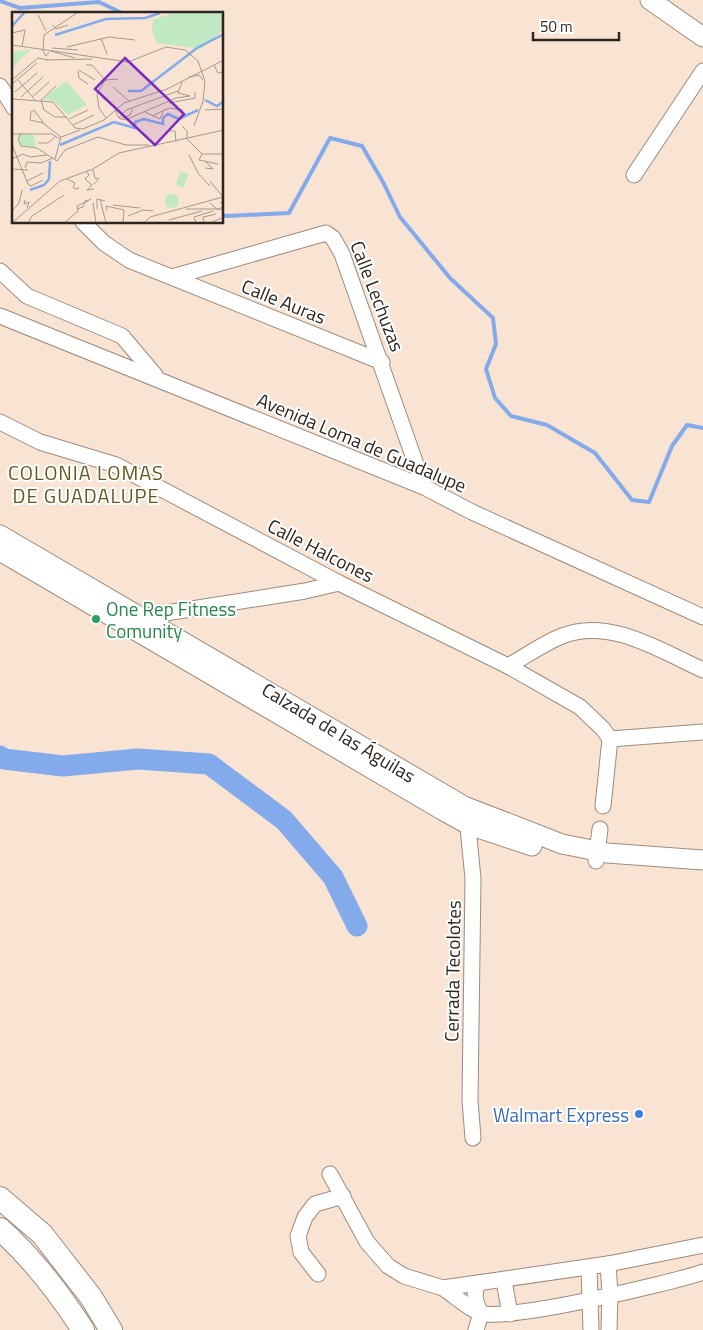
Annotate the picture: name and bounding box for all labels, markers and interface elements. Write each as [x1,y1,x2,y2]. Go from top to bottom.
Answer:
scale bar [533,10,619,42]
inset map [12,12,224,224]
text: 50 m [540,15,573,38]
street label: Calle Lechuzas [344,236,412,356]
street label: Calle Auras [237,271,331,331]
street label: Avenida Loma de Guadalupe [253,385,471,499]
district label: COLONIA LOMAS DE GUADALUPE [8,457,164,511]
street label: Calle Halcones [263,511,379,589]
place label: One Rep Fitness Comunity [106,594,236,645]
marker: One Rep Fitness Comunity [90,613,102,625]
street label: Calzada de las Águilas [257,675,422,790]
street label: Cerrada Tecolotes [436,900,468,1042]
place label: Walmart Express [493,1100,629,1129]
marker: Walmart Express [633,1108,645,1120]

